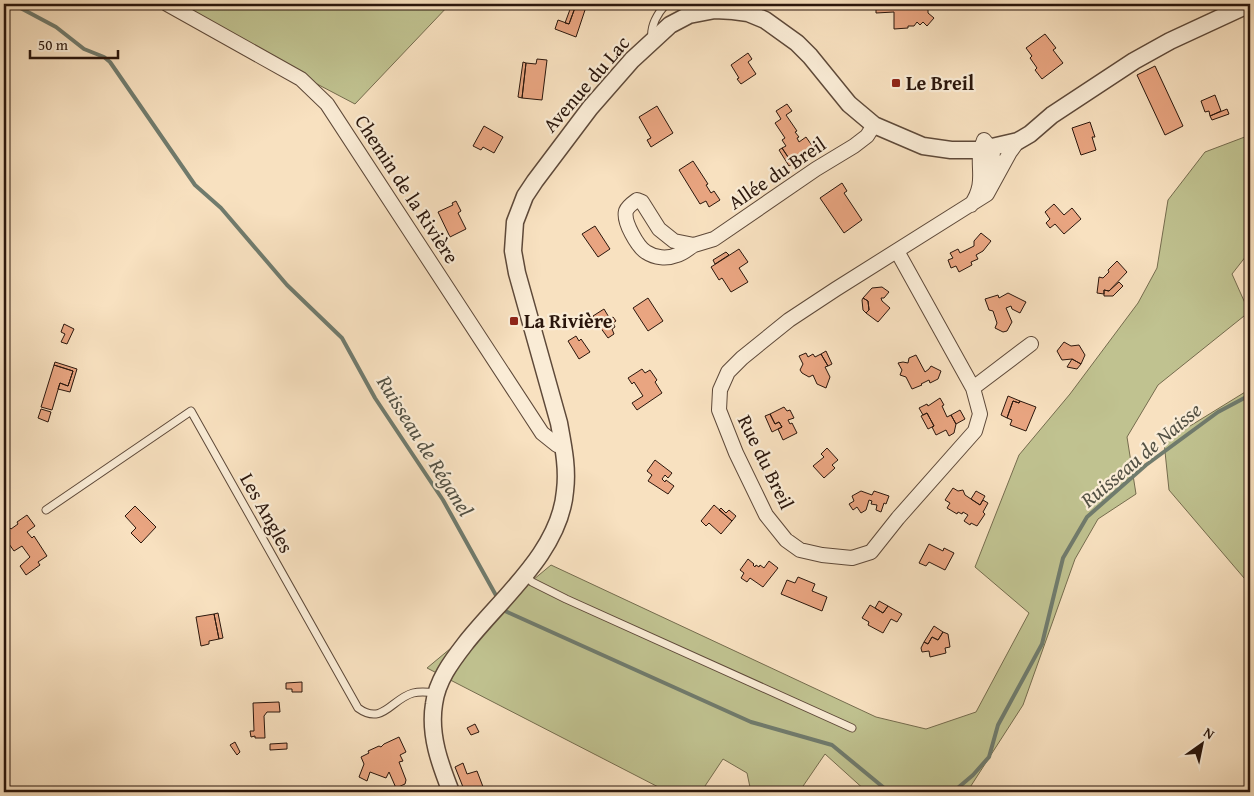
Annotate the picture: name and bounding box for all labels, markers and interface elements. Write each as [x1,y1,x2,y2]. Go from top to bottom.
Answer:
scale bar [30,28,118,60]
street label: Avenue du Lac [535,29,636,138]
text: 50 m [38,34,69,55]
place label: Le Breil [906,68,974,97]
marker: Le Breil [890,77,902,89]
street label: Chemin de la Rivière [348,109,467,269]
street label: Allée du Breil [722,129,832,216]
place label: La Rivière [524,306,613,335]
marker: La Rivière [508,315,520,327]
water label: Ruisseau de Réganel [369,368,481,522]
water label: Ruisseau de Naisse [1073,395,1208,515]
street label: Rue du Breil [731,410,802,514]
street label: Les Angles [233,467,301,558]
north arrow [1176,718,1226,768]
text: N [1200,722,1219,744]

